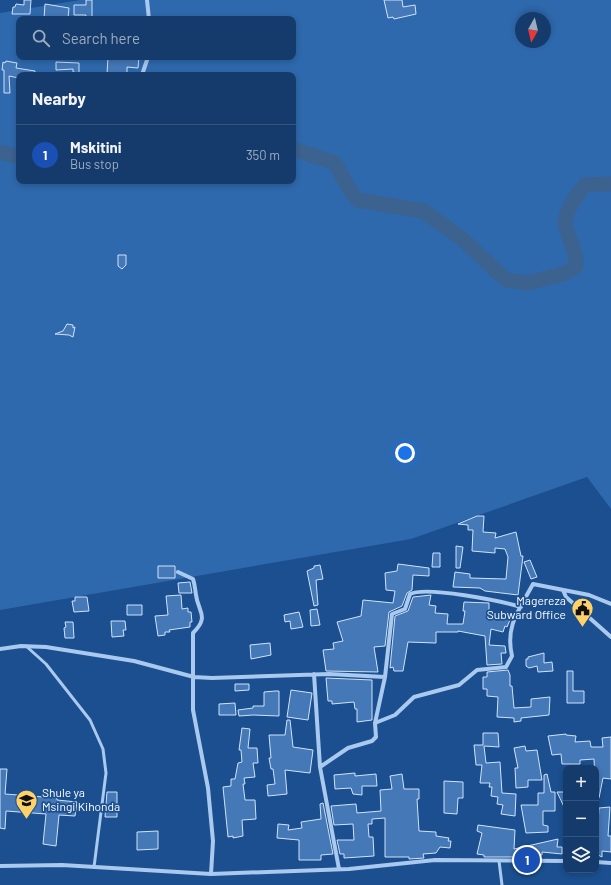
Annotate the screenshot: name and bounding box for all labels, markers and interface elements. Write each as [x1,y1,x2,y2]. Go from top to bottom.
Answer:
north arrow [515,12,551,48]
search box [16,16,296,60]
icon: search [30,27,52,49]
text: Search here [62,29,140,47]
text: Nearby [32,88,86,108]
text: Mskitini [70,138,122,156]
text: 1 [43,147,47,163]
text: 350 m [246,147,280,163]
text: Bus stop [70,156,119,172]
your location [395,443,415,463]
place label: Magereza Subward Office [487,593,566,621]
public building icon: Magereza Subward Office [569,595,595,628]
map controls [563,765,599,873]
button: + [563,765,599,801]
place label: Shule ya Msingi Kihonda [42,785,120,813]
school or university icon: Shule ya Msingi Kihonda [14,787,40,820]
button: − [563,801,599,837]
button: layers [563,837,599,873]
pin: 1 [514,845,540,875]

